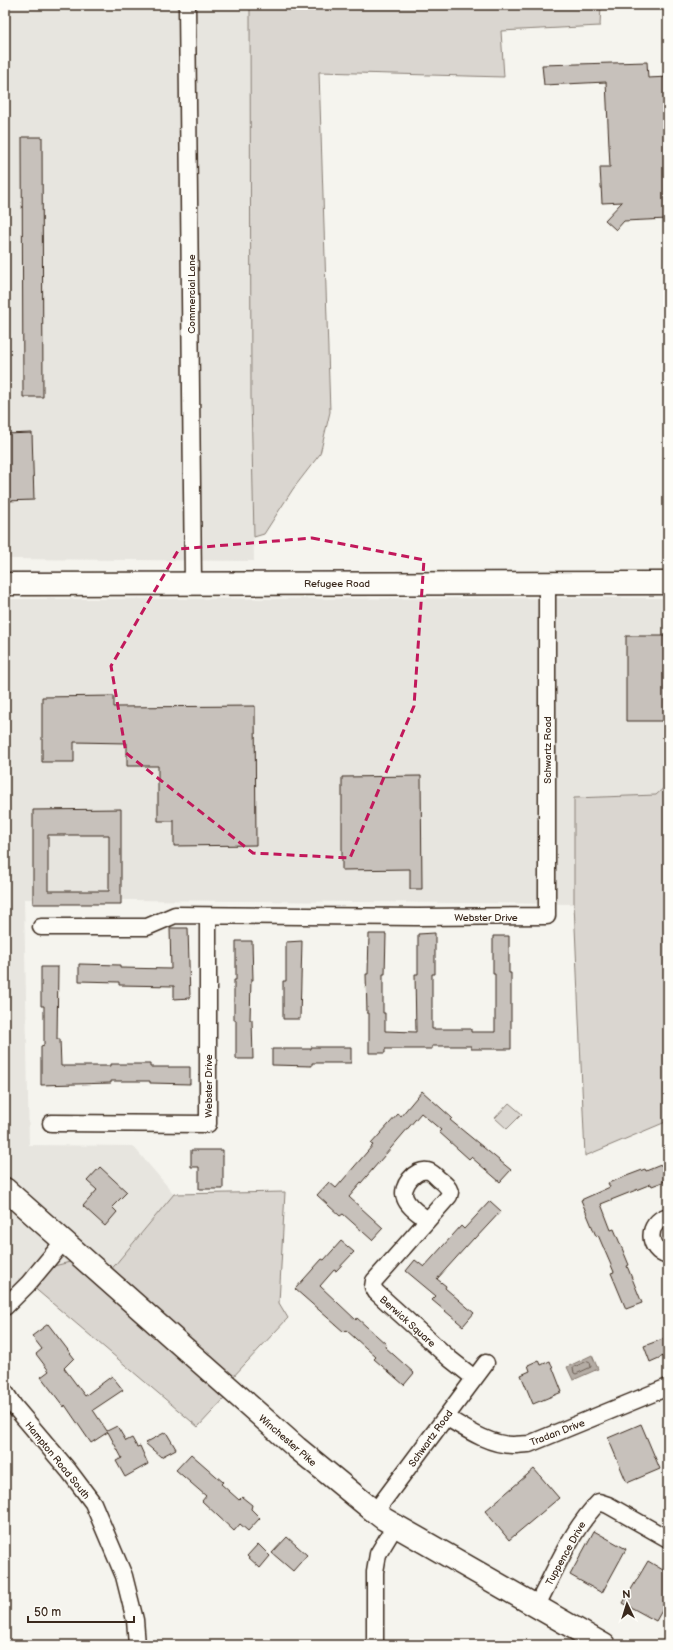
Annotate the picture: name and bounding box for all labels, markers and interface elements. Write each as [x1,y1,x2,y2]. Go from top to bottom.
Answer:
street label: Commercial Lane [186,254,198,334]
street label: Refugee Road [304,578,370,590]
street label: Schwartz Road [542,716,554,784]
street label: Webster Drive [454,912,518,924]
street label: Webster Drive [203,1054,215,1118]
street label: Berwick Square [377,1294,438,1350]
street label: Schwartz Road [406,1408,456,1469]
street label: Winchester Pike [256,1412,319,1469]
street label: Tradan Drive [528,1417,587,1449]
street label: Hampton Road South [22,1419,92,1502]
street label: Tuppence Drive [543,1519,588,1588]
north arrow [607,1584,647,1624]
text: N [622,1588,631,1601]
scale bar [28,1598,134,1624]
text: 50 m [34,1605,61,1620]

